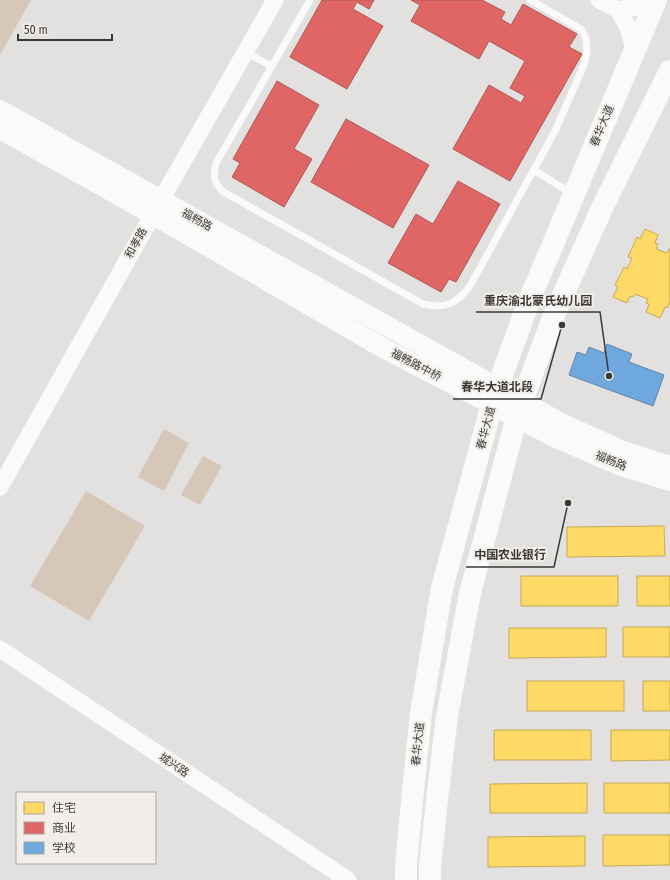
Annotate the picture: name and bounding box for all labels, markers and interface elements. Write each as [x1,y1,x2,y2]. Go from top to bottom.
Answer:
scale bar [18,16,112,42]
text: 50 m [24,23,48,37]
street label: 春华大道 [587,103,617,149]
street label: 福畅路 [179,206,215,234]
street label: 和孝路 [122,225,150,261]
callout: 重庆渝北蒙氏幼儿园 [476,288,600,312]
text: 重庆渝北蒙氏幼儿园 [484,294,592,308]
street label: 福畅路中桥 [389,346,443,384]
callout: 春华大道北段 [453,375,541,399]
text: 春华大道北段 [461,380,533,394]
street label: 春华大道 [474,405,498,451]
street label: 福畅路 [593,449,629,473]
callout: 中国农业银行 [466,543,554,567]
text: 中国农业银行 [474,548,546,562]
street label: 春华大道 [409,721,427,767]
street label: 城兴路 [157,750,191,780]
legend [16,792,156,864]
text: 住宅 [52,801,76,815]
text: 商业 [52,821,76,835]
text: 学校 [52,841,76,855]

